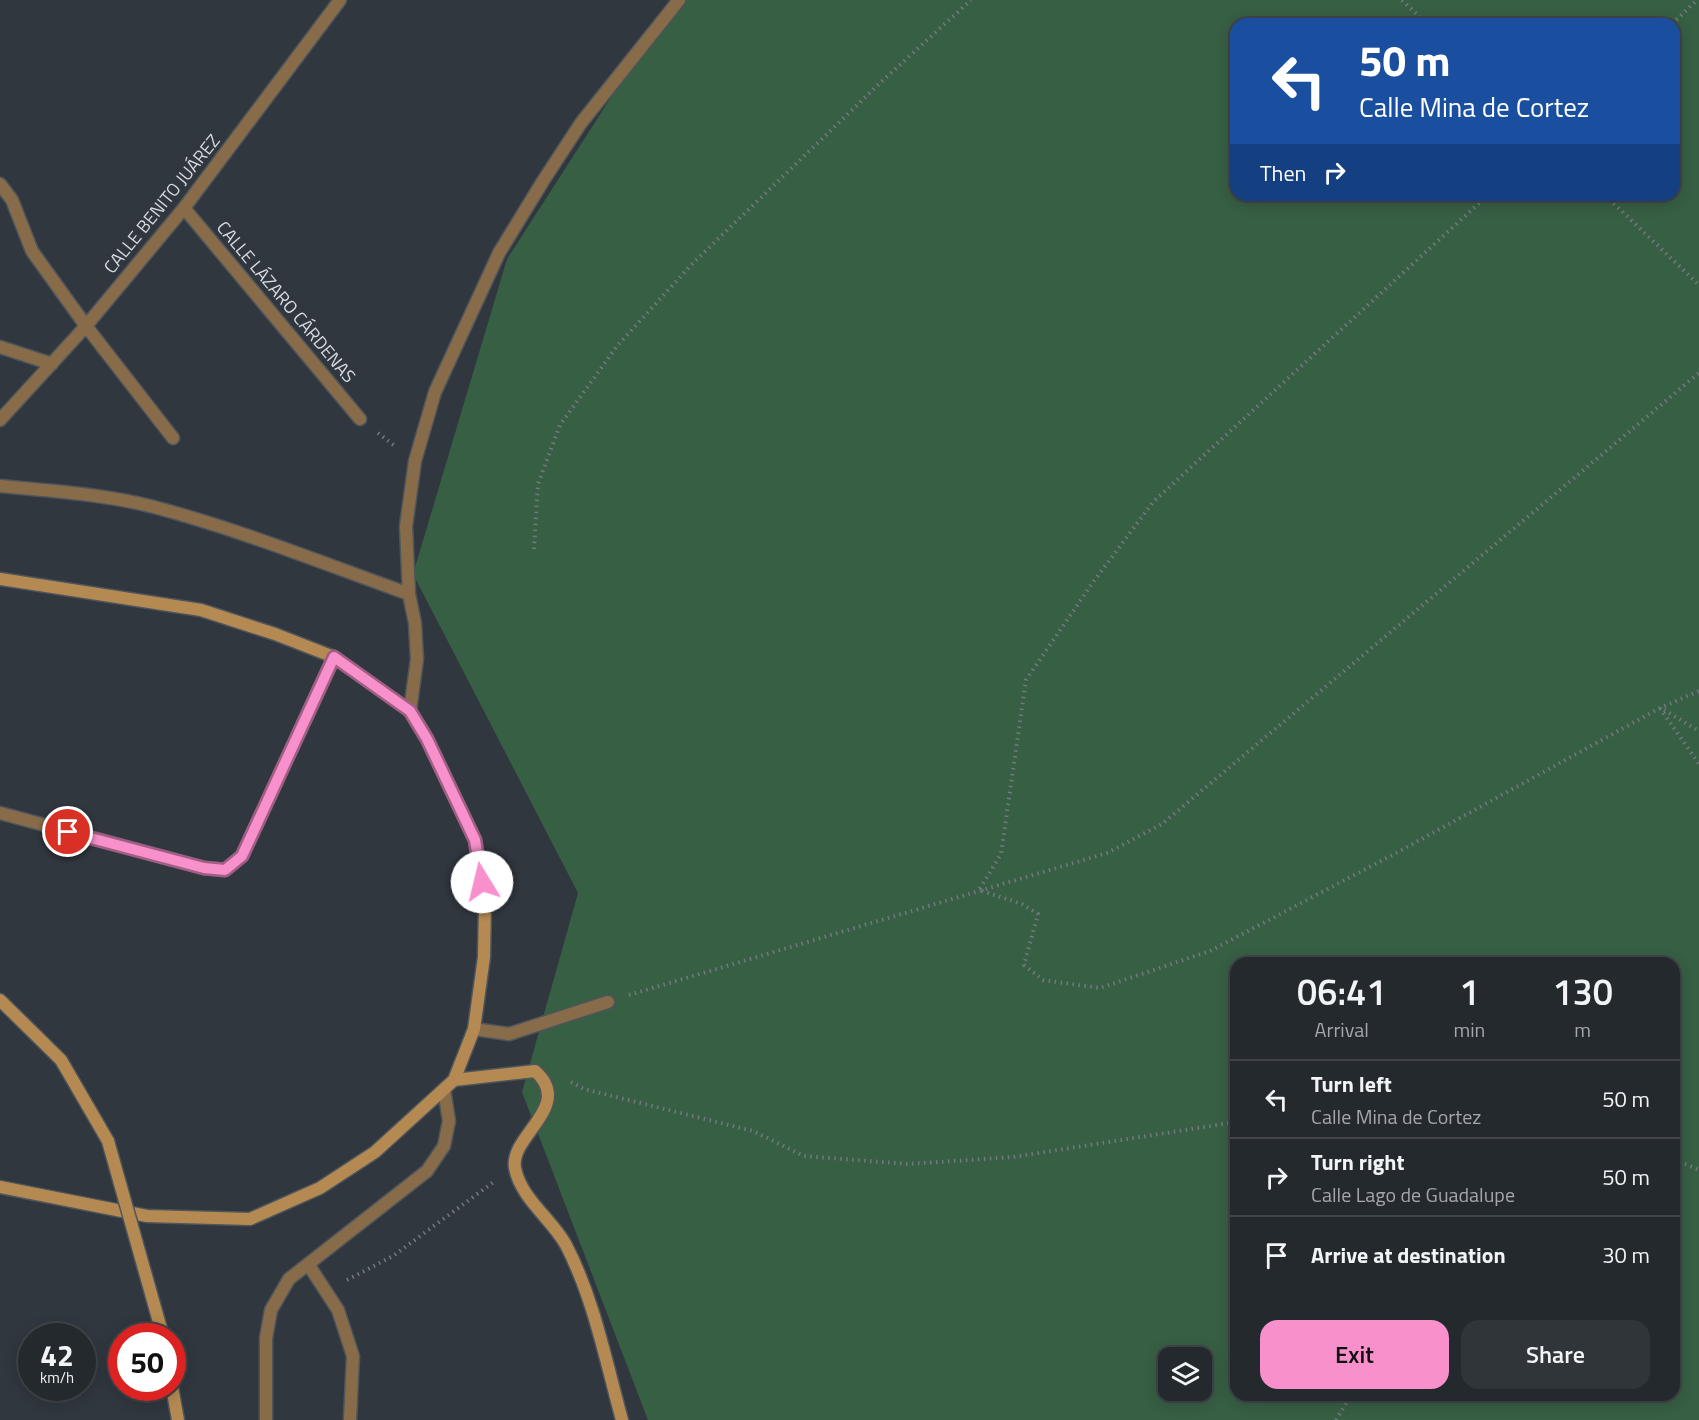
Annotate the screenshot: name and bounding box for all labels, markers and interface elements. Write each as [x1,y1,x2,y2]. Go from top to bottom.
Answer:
text: 50 m [1359,28,1451,92]
icon: left [1260,42,1338,120]
text: Calle Mina de Cortez [1359,86,1589,127]
street label: CALLE BENITO JUÁREZ [97,128,226,279]
text: Then [1260,156,1306,190]
icon: right [1318,156,1351,189]
street label: CALLE LÁZARO CÁRDENAS [210,215,362,389]
pin [42,806,93,857]
icon: arrive [51,815,84,848]
position arrow [450,850,514,914]
text: 06:41 [1297,964,1386,1019]
text: 1 [1459,964,1479,1019]
text: 130 [1552,964,1613,1019]
text: Arrival [1315,1014,1369,1045]
text: min [1453,1014,1485,1045]
text: m [1574,1014,1591,1045]
text: Turn left [1311,1067,1392,1101]
text: 50 m [1602,1082,1650,1116]
icon: left [1260,1083,1293,1116]
text: Calle Mina de Cortez [1311,1101,1481,1132]
text: Turn right [1311,1145,1405,1179]
text: 50 m [1602,1160,1650,1194]
icon: right [1260,1161,1293,1194]
text: Calle Lago de Guadalupe [1311,1179,1515,1210]
text: Arrive at destination [1311,1238,1506,1272]
text: 30 m [1602,1238,1650,1272]
icon: arrive [1260,1239,1293,1272]
button: Exit [1260,1320,1449,1389]
button: Share [1461,1320,1650,1389]
speed limit sign: 50 [108,1323,186,1401]
text: 42 [40,1332,74,1378]
map controls [1158,1347,1212,1401]
button: layers [1158,1347,1212,1401]
text: km/h [40,1366,74,1389]

